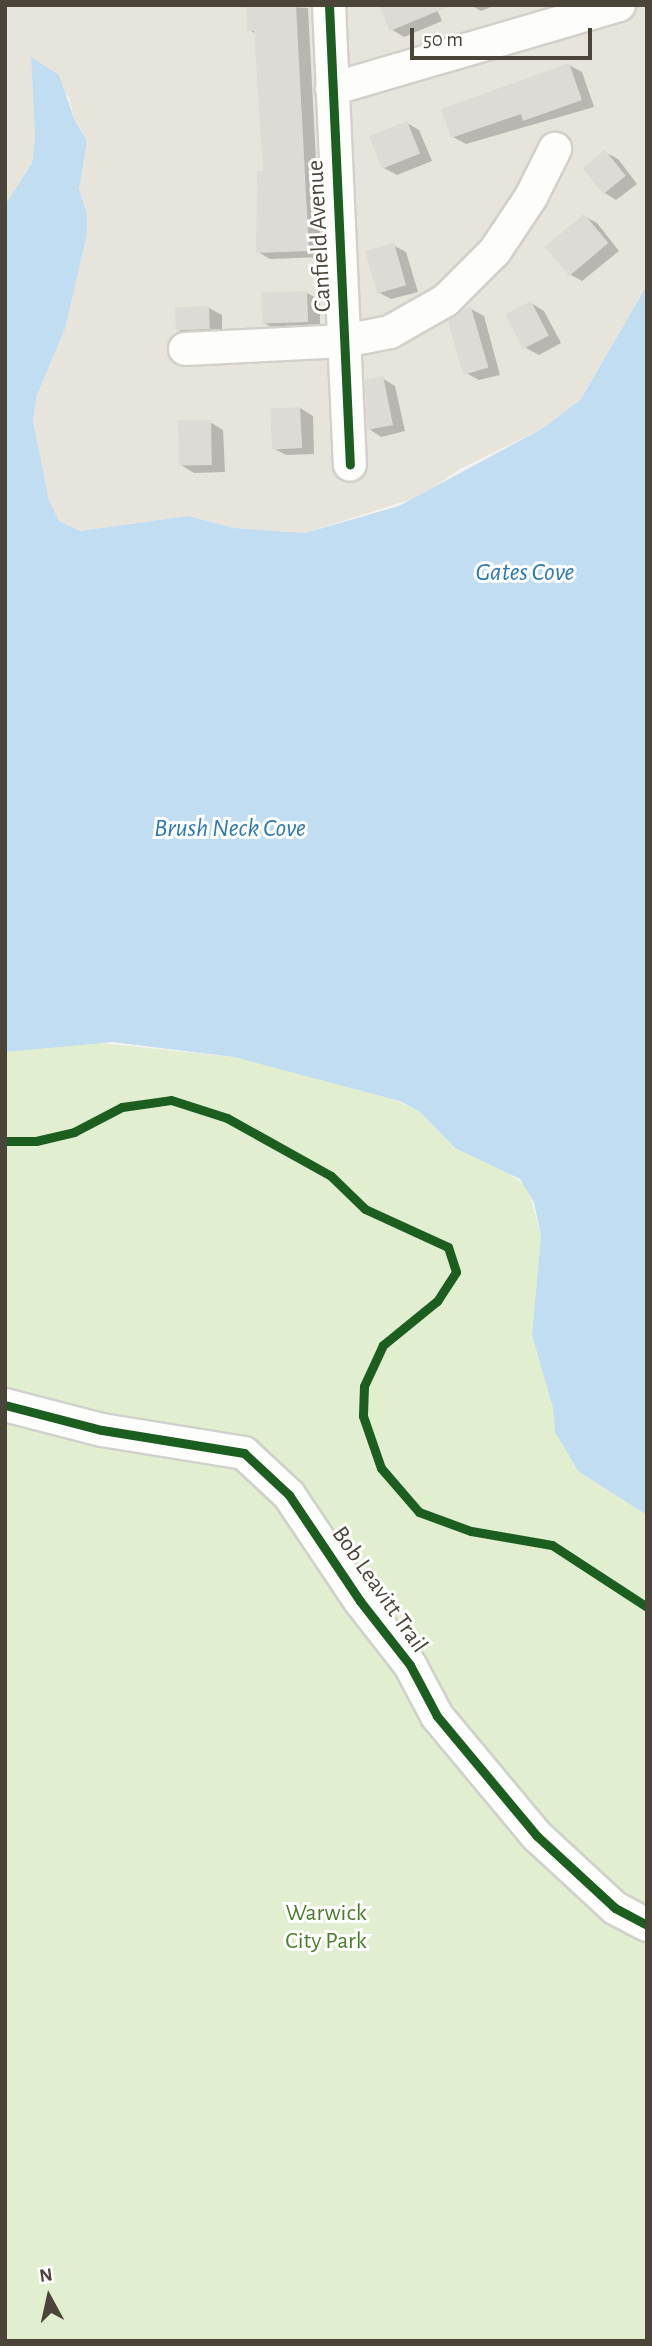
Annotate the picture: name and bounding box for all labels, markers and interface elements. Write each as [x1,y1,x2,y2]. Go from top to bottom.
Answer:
scale bar [414,14,596,58]
text: 50 m [423,29,463,50]
street label: Canfield Avenue [302,159,338,313]
water label: Gates Cove [476,557,574,589]
water label: Brush Neck Cove [154,813,306,845]
street label: Bob Leavitt Trail [325,1521,433,1659]
park label: Warwick City Park [285,1900,367,1956]
north arrow [14,2262,84,2332]
text: N [38,2265,54,2286]

